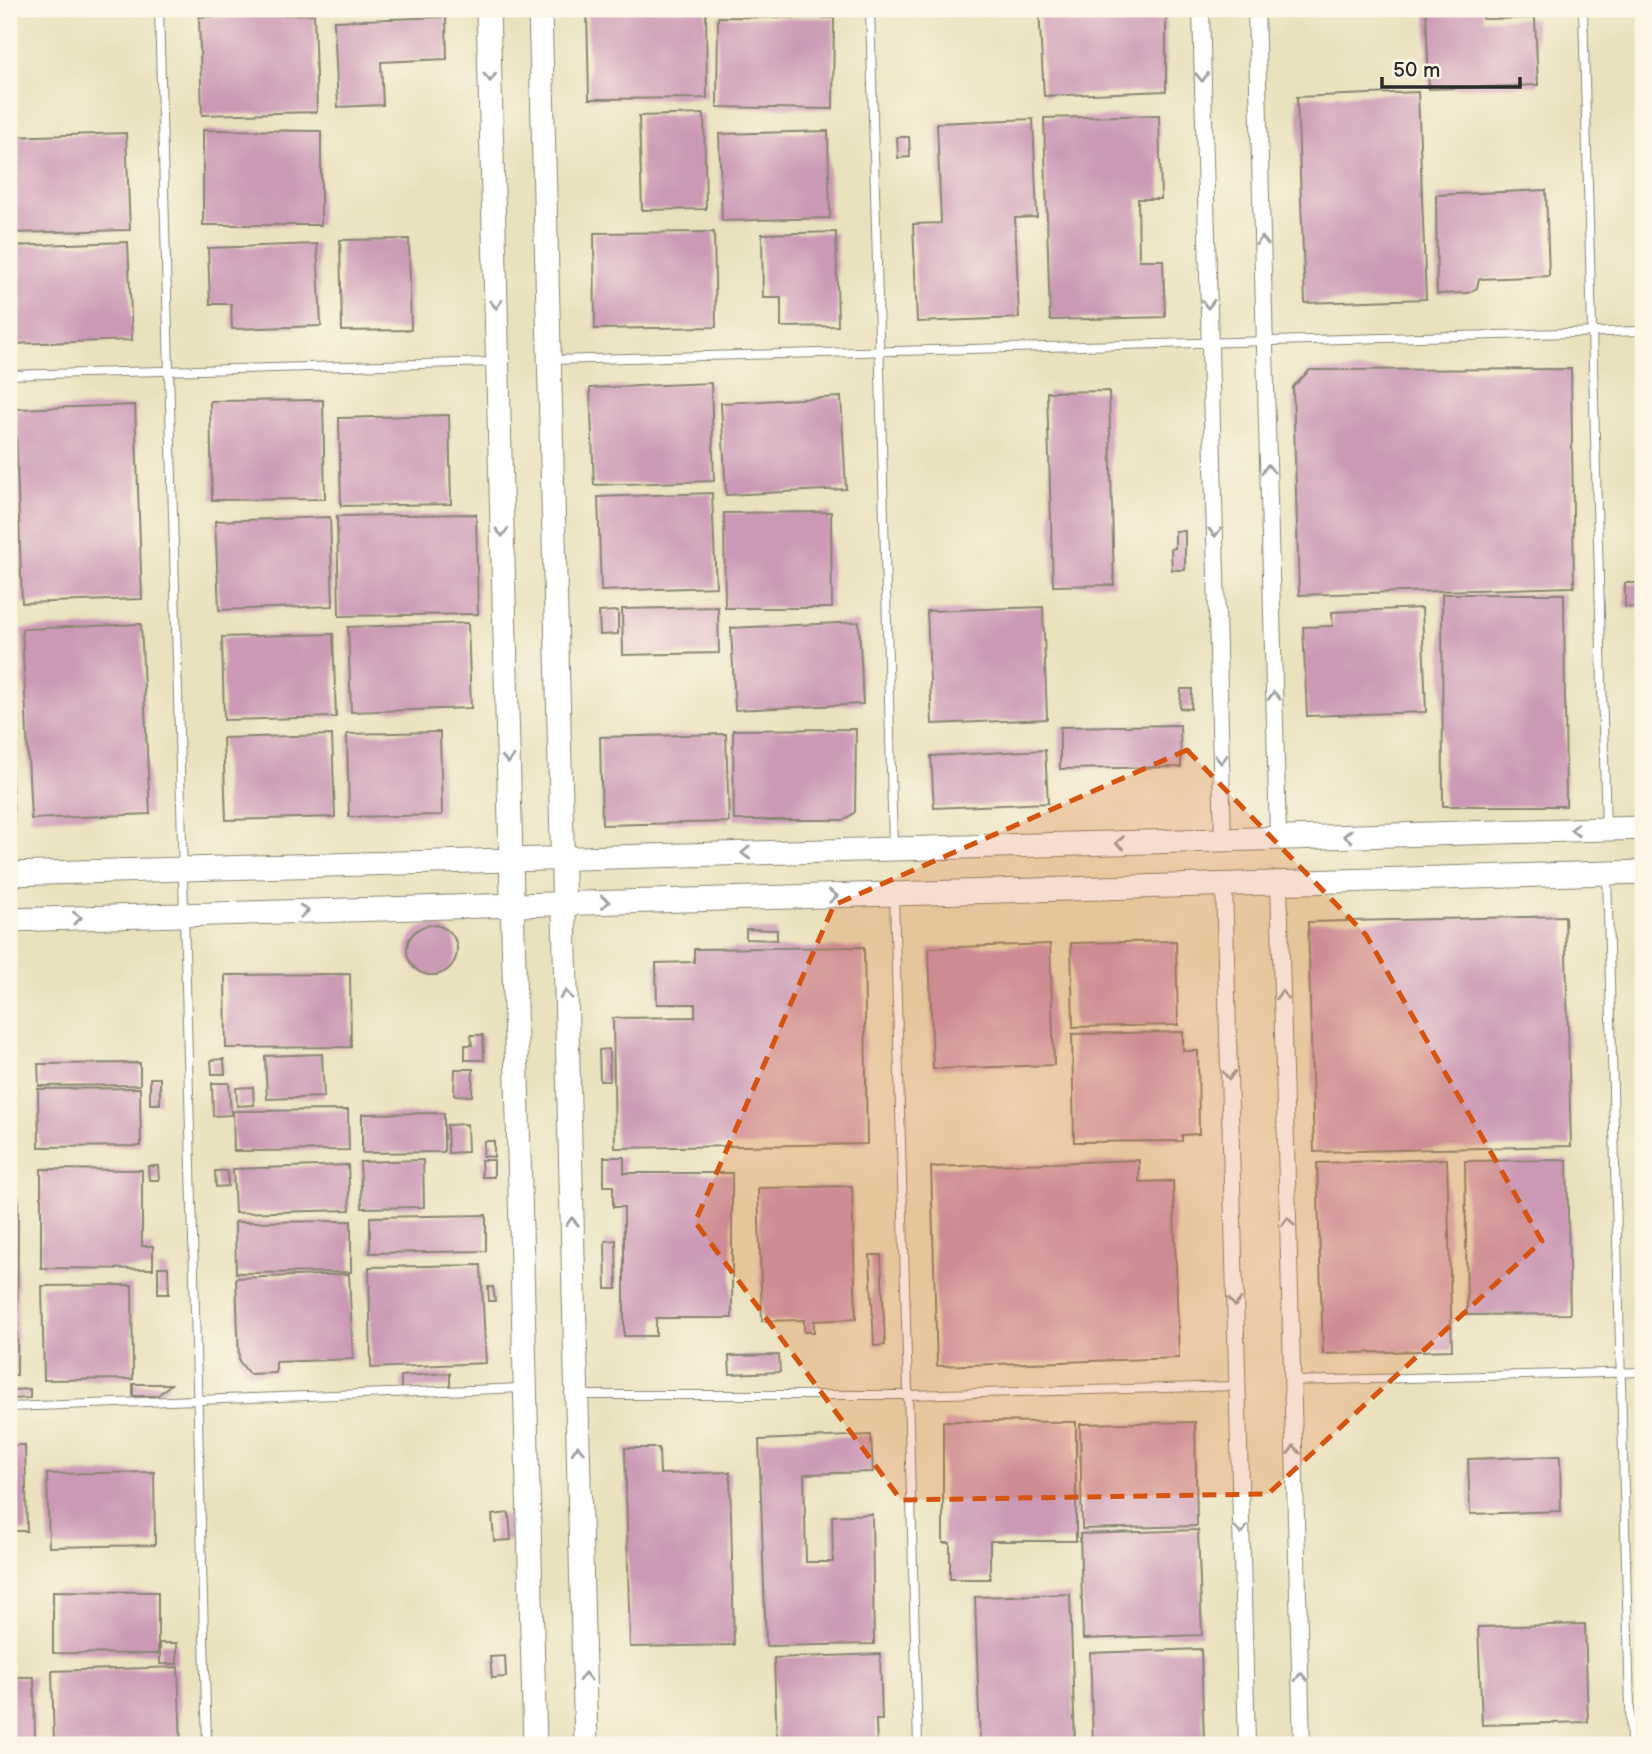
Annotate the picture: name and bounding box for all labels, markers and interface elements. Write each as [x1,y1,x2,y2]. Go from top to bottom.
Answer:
scale bar [1382,46,1521,90]
text: 50 m [1393,58,1440,83]
one-way arrow [482,72,497,83]
one-way arrow [1195,72,1210,83]
one-way arrow [1255,236,1270,247]
one-way arrow [488,299,503,310]
one-way arrow [1201,299,1216,310]
one-way arrow [1261,463,1276,474]
one-way arrow [494,527,509,538]
one-way arrow [1207,527,1222,538]
one-way arrow [1267,691,1282,702]
one-way arrow [500,754,516,765]
one-way arrow [1213,754,1229,765]
one-way arrow [1569,822,1580,837]
one-way arrow [1342,828,1352,844]
one-way arrow [1114,835,1125,850]
one-way arrow [740,845,751,861]
one-way arrow [827,888,838,903]
one-way arrow [600,895,611,910]
one-way arrow [299,904,310,919]
one-way arrow [72,911,83,926]
one-way arrow [558,989,574,1000]
one-way arrow [1275,989,1290,1000]
one-way arrow [1222,1069,1237,1080]
one-way arrow [565,1216,580,1227]
one-way arrow [1281,1216,1296,1227]
one-way arrow [1228,1297,1243,1308]
one-way arrow [571,1444,586,1455]
one-way arrow [1287,1444,1302,1455]
one-way arrow [1234,1524,1249,1535]
one-way arrow [577,1671,592,1682]
one-way arrow [1293,1671,1308,1682]

